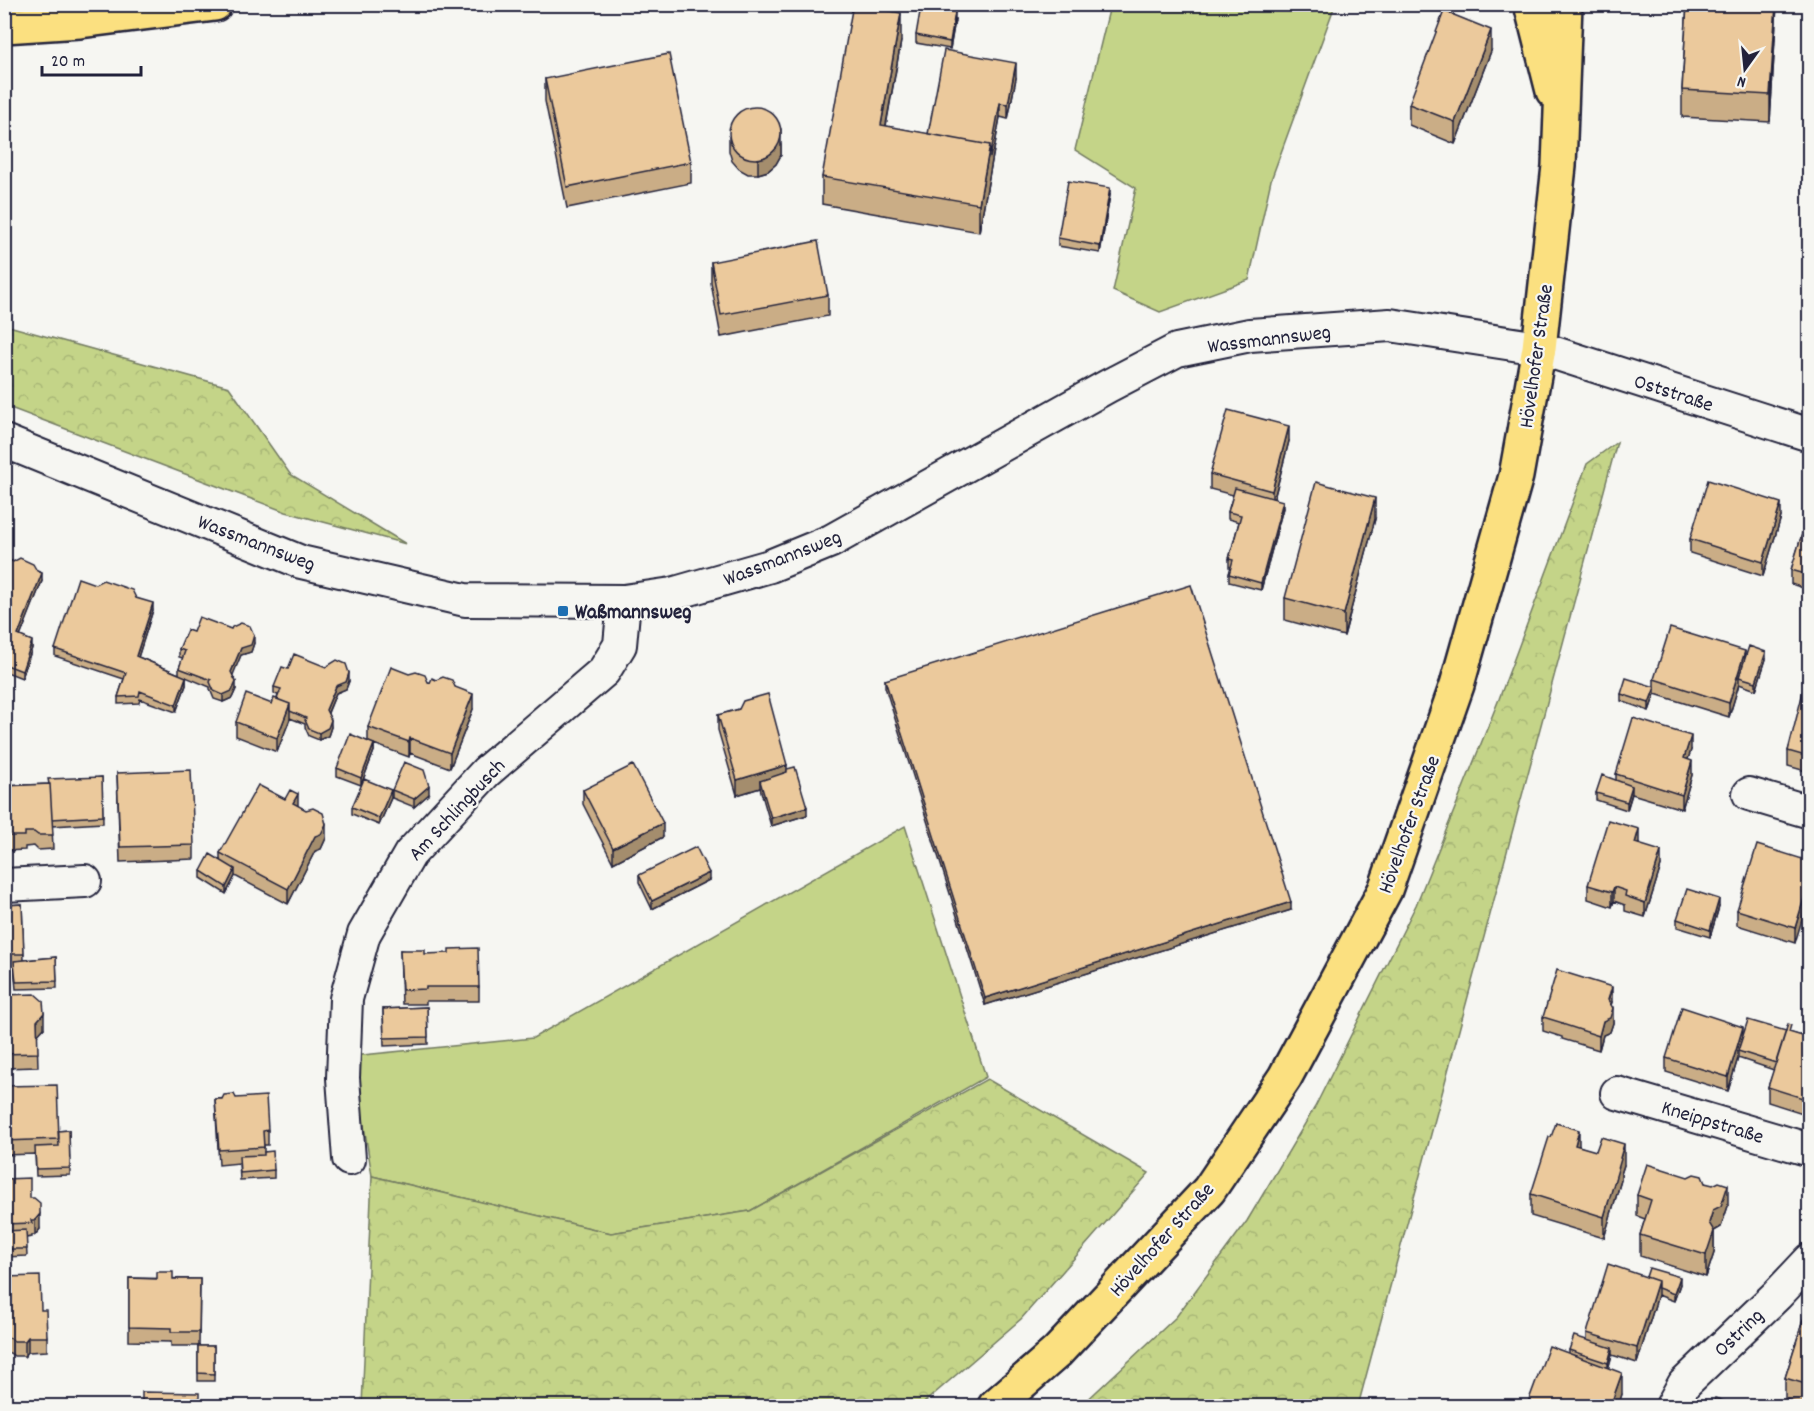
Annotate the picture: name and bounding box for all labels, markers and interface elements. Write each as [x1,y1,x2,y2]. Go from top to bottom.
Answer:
scale bar [42,39,141,77]
north arrow [1715,39,1775,99]
text: 20 m [51,50,85,75]
text: N [1735,69,1749,93]
street label: Hövelhofer Straße [1513,282,1563,430]
street label: Wassmannsweg [1206,319,1333,363]
street label: Oststraße [1629,368,1717,422]
street label: Wassmannsweg [193,509,319,581]
street label: Wassmannsweg [720,524,846,596]
place label: Waßmannsweg [575,599,691,629]
marker: Waßmannsweg [556,604,570,618]
street label: Hövelhofer Straße [1372,752,1450,898]
street label: Am Schlingbusch [403,753,514,869]
street label: Kneippstraße [1657,1094,1767,1154]
street label: Hövelhofer Straße [1104,1177,1223,1305]
street label: Ostring [1708,1303,1772,1366]

